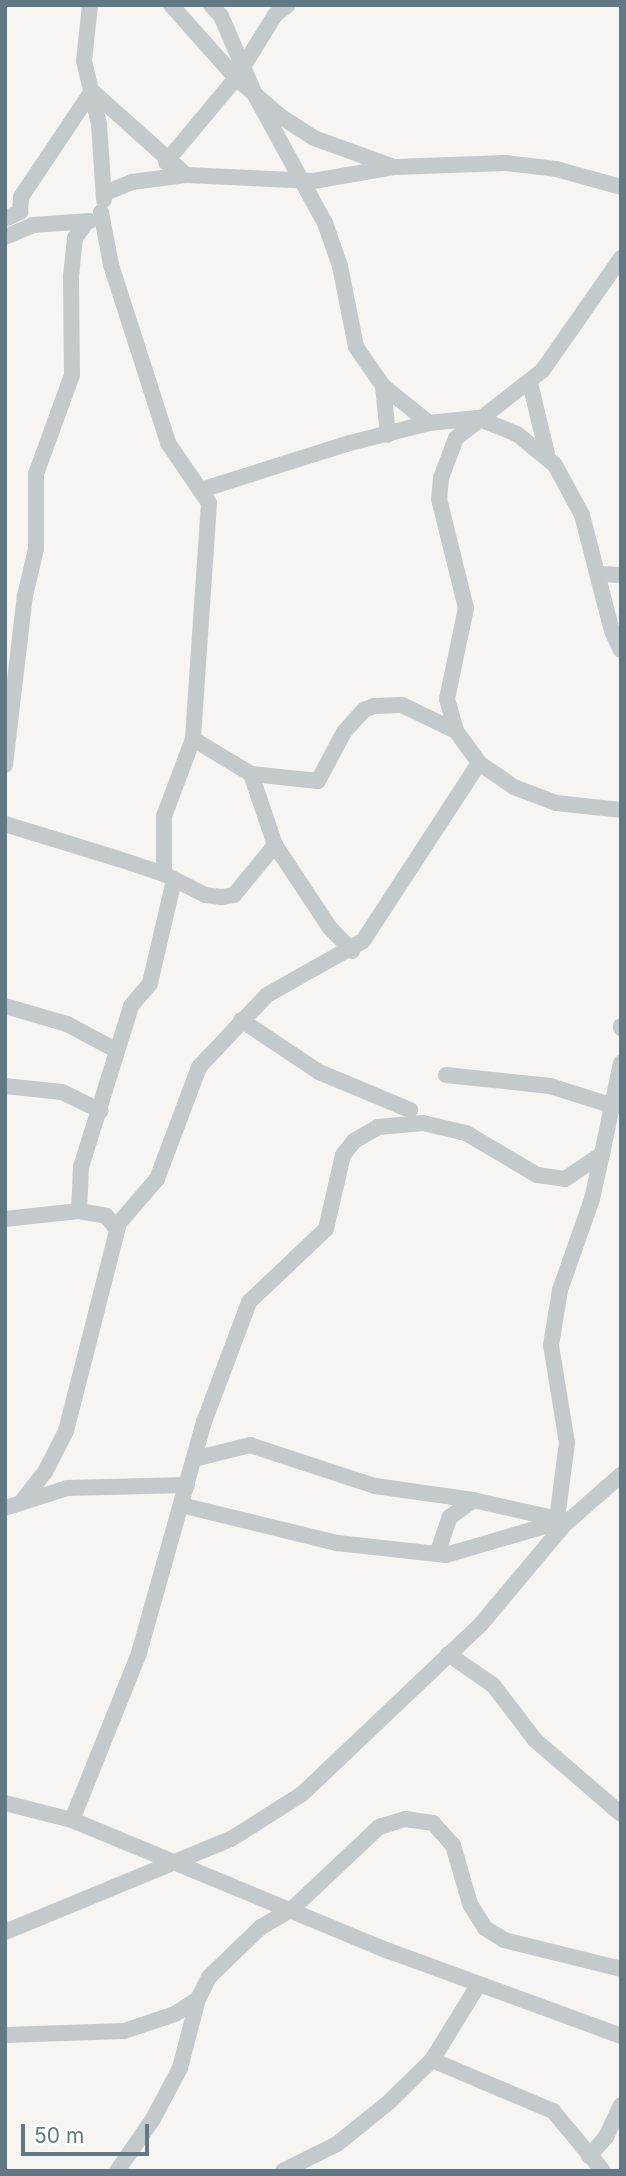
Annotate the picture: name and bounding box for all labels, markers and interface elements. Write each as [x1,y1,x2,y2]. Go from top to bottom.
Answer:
scale bar [24,2110,152,2154]
text: 50 m [34,2123,84,2148]

